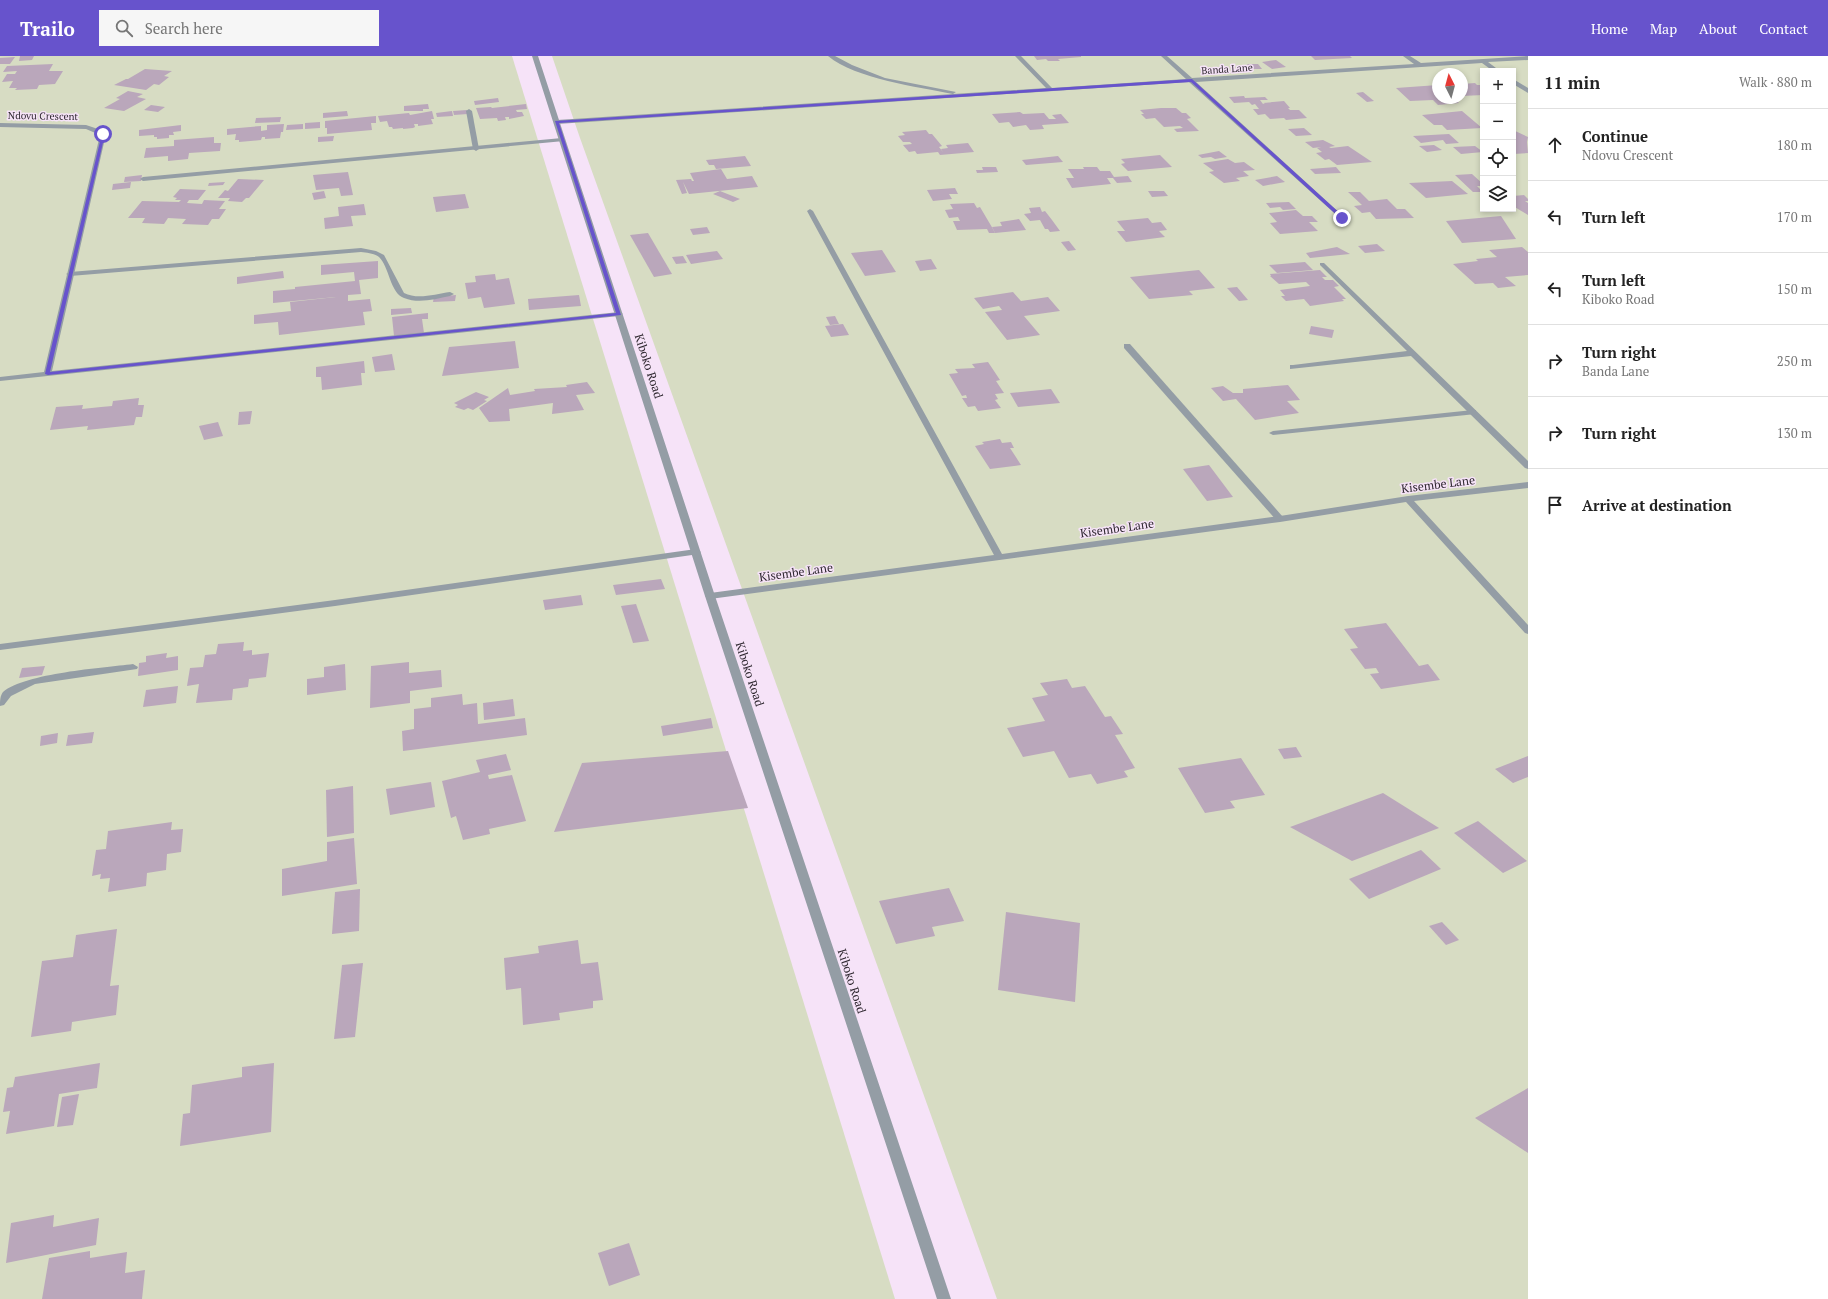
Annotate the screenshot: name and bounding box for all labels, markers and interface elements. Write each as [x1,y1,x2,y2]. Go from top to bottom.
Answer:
search box [99,10,379,46]
text: Trailo [20,16,75,41]
icon: search [113,17,135,39]
text: Search here [145,18,223,38]
text: Home [1591,19,1628,38]
text: Map [1650,19,1677,38]
text: About [1699,19,1737,38]
text: Contact [1759,19,1808,38]
street label: Banda Lane [1201,61,1253,77]
north arrow [1432,68,1468,104]
map controls [1480,68,1516,212]
button: + [1480,68,1516,104]
text: 11 min [1544,71,1600,94]
text: Walk · 880 m [1739,73,1812,91]
button: − [1480,104,1516,140]
street label: Ndovu Crescent [8,109,79,123]
route start [94,125,112,143]
text: Continue [1582,126,1648,146]
icon: ahead [1544,134,1566,156]
text: 180 m [1777,136,1812,154]
button: locate [1480,140,1516,176]
text: Ndovu Crescent [1582,146,1673,164]
button: layers [1480,176,1516,212]
icon: left [1544,206,1566,228]
text: Turn left [1582,207,1646,227]
text: 170 m [1777,208,1812,226]
route end [1333,209,1351,227]
text: Turn left [1582,270,1646,290]
icon: left [1544,278,1566,300]
text: 150 m [1777,280,1812,298]
text: Kiboko Road [1582,290,1655,308]
street label: Kiboko Road [632,332,667,400]
text: Turn right [1582,342,1657,362]
icon: right [1544,350,1566,372]
text: 250 m [1777,352,1812,370]
text: Banda Lane [1582,362,1649,380]
icon: right [1544,422,1566,444]
text: Turn right [1582,423,1657,443]
text: 130 m [1777,424,1812,442]
street label: Kisembe Lane [1400,472,1476,496]
icon: arrive [1544,494,1566,516]
text: Arrive at destination [1582,495,1732,515]
street label: Kisembe Lane [1079,515,1155,541]
street label: Kisembe Lane [758,559,834,585]
street label: Kiboko Road [733,640,768,708]
street label: Kiboko Road [835,947,870,1015]

